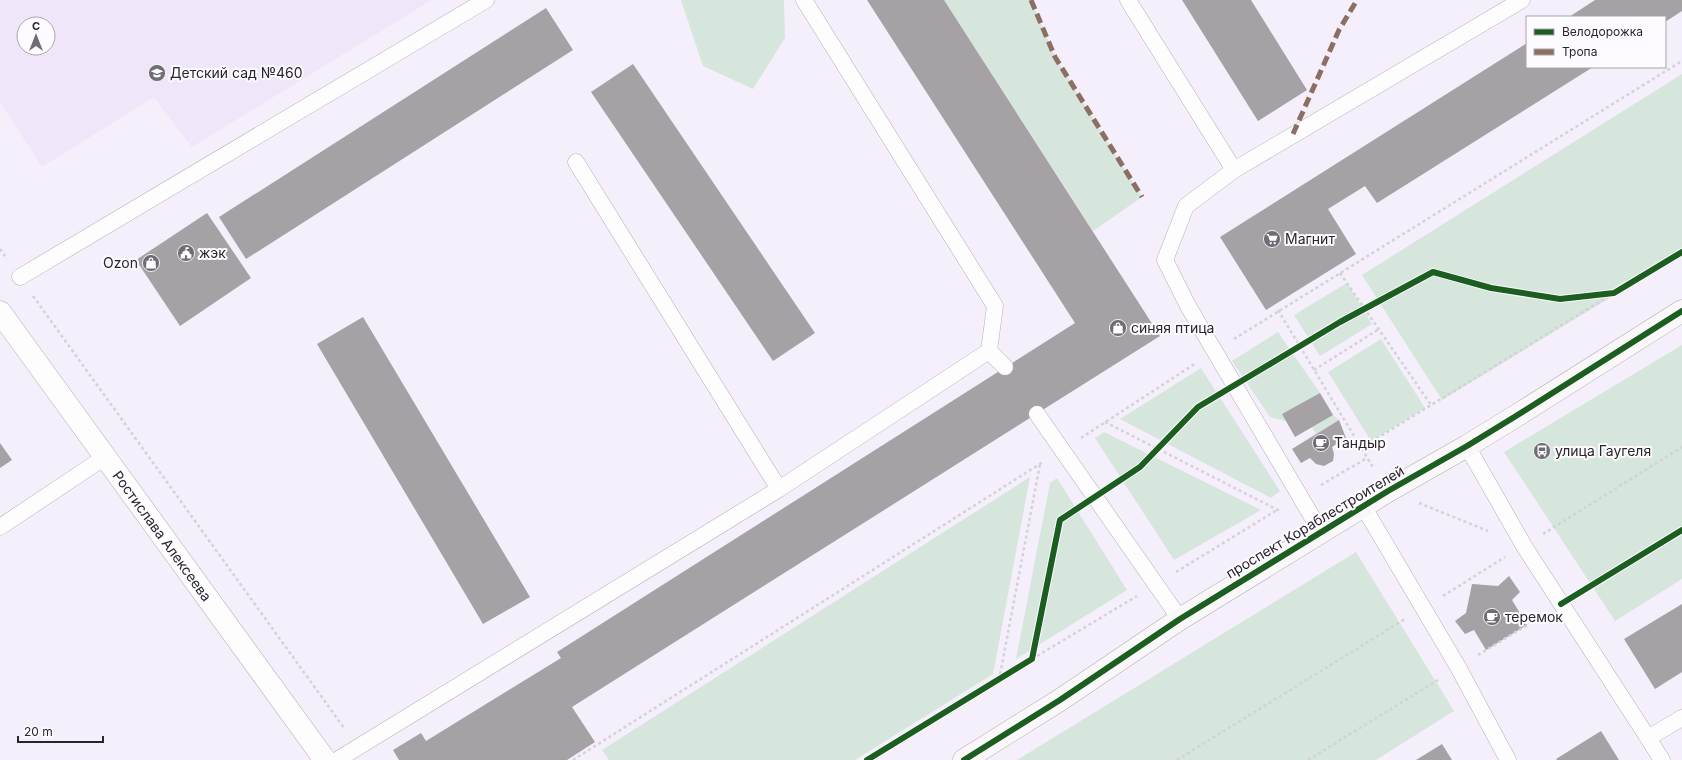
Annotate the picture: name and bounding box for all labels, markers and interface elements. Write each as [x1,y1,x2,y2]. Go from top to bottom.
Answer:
north arrow [16,16,56,56]
legend [1526,16,1666,68]
text: С [32,19,40,33]
text: Велодорожка [1562,24,1643,39]
text: Тропа [1562,44,1597,59]
school or university icon: Детский сад №460 [147,63,167,83]
place label: Детский сад №460 [170,64,303,81]
supermarket icon: Магнит [1262,229,1282,249]
place label: Магнит [1285,230,1335,247]
public building icon: жэк [176,243,196,263]
place label: жэк [199,244,226,261]
shop icon: Ozon [141,253,161,273]
place label: Ozon [103,254,138,271]
shop icon: синяя птица [1108,318,1128,338]
place label: синяя птица [1131,319,1214,336]
cafe icon: Тандыр [1311,433,1331,453]
place label: Тандыр [1334,434,1386,451]
bus stop icon: улица Гаугеля [1532,441,1552,461]
place label: улица Гаугеля [1555,442,1651,459]
street label: проспект Кораблестроителей [1223,462,1407,582]
street label: Ростислава Алексеева [109,467,215,604]
cafe icon: теремок [1482,607,1502,627]
place label: теремок [1505,608,1563,625]
scale bar [18,718,103,744]
text: 20 m [24,724,53,739]

